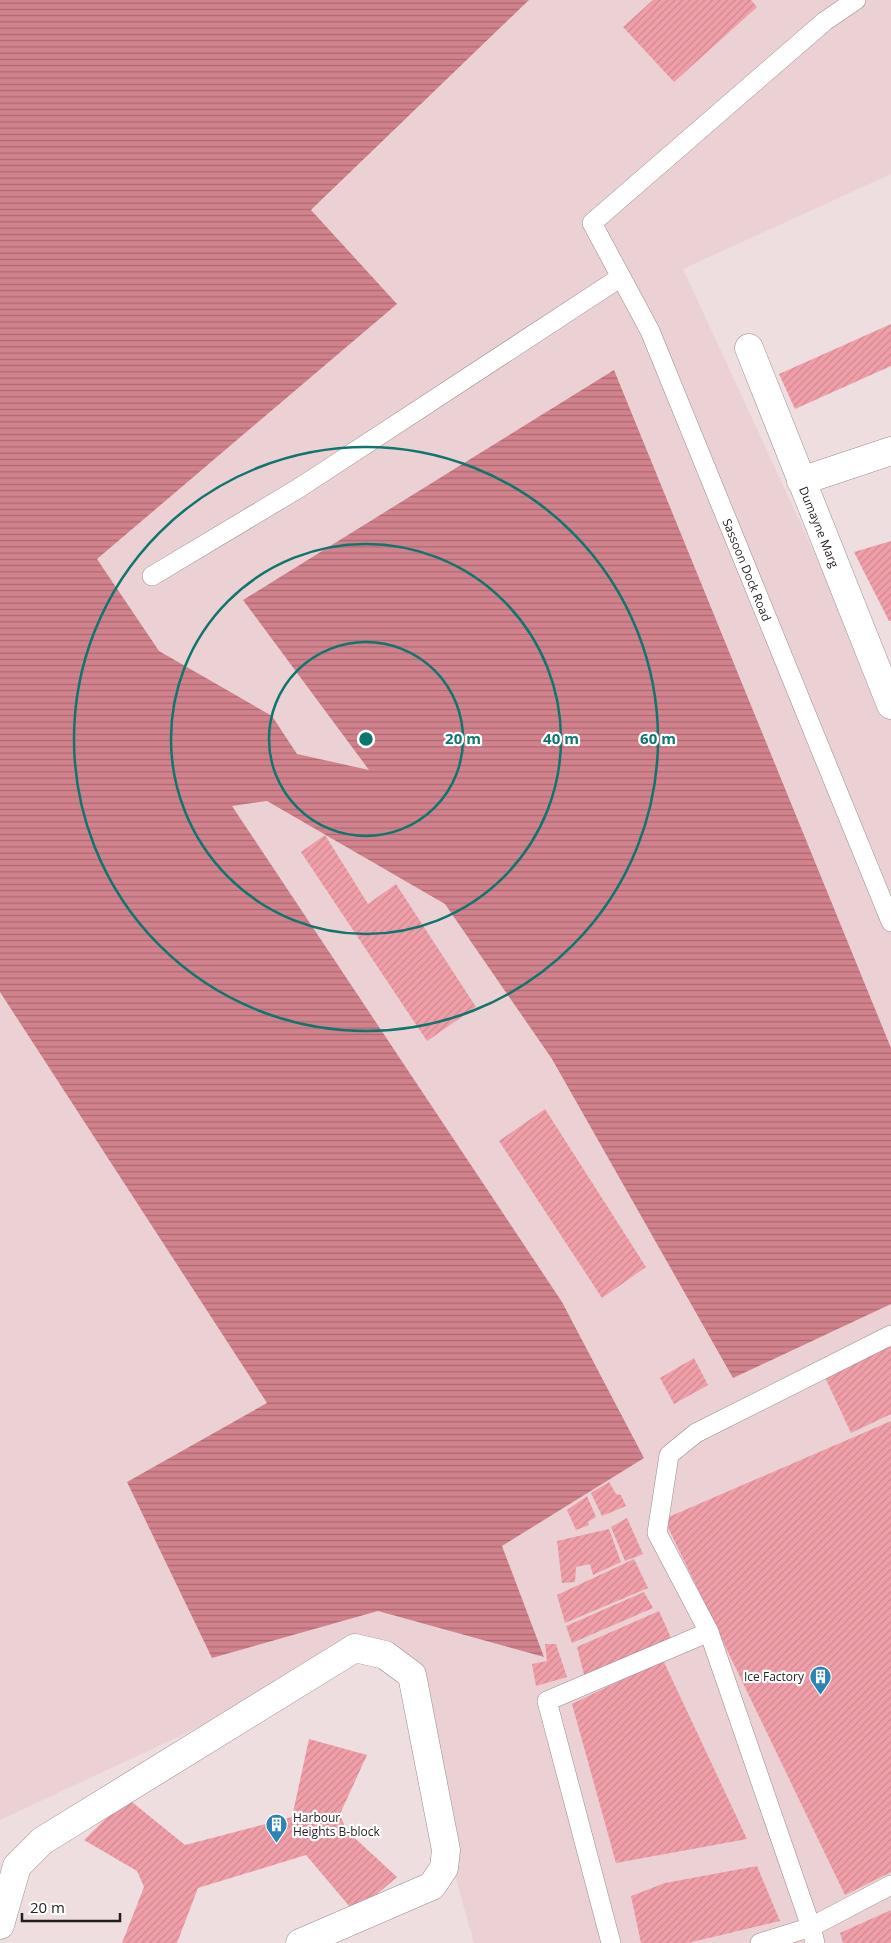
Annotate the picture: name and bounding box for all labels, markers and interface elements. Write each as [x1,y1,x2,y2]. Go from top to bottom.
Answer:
street label: Dumayne Marg [795,484,843,570]
street label: Sassoon Dock Road [719,516,775,624]
text: 20 m [445,728,481,748]
text: 40 m [543,728,579,748]
text: 60 m [640,728,676,748]
centre of rings [357,730,375,748]
building icon: Ice Factory [808,1664,832,1695]
place label: Ice Factory [744,1668,805,1685]
place label: Harbour Heights B-block [293,1809,381,1840]
building icon: Harbour Heights B-block [265,1812,289,1843]
scale bar [22,1890,120,1922]
text: 20 m [30,1897,65,1917]

